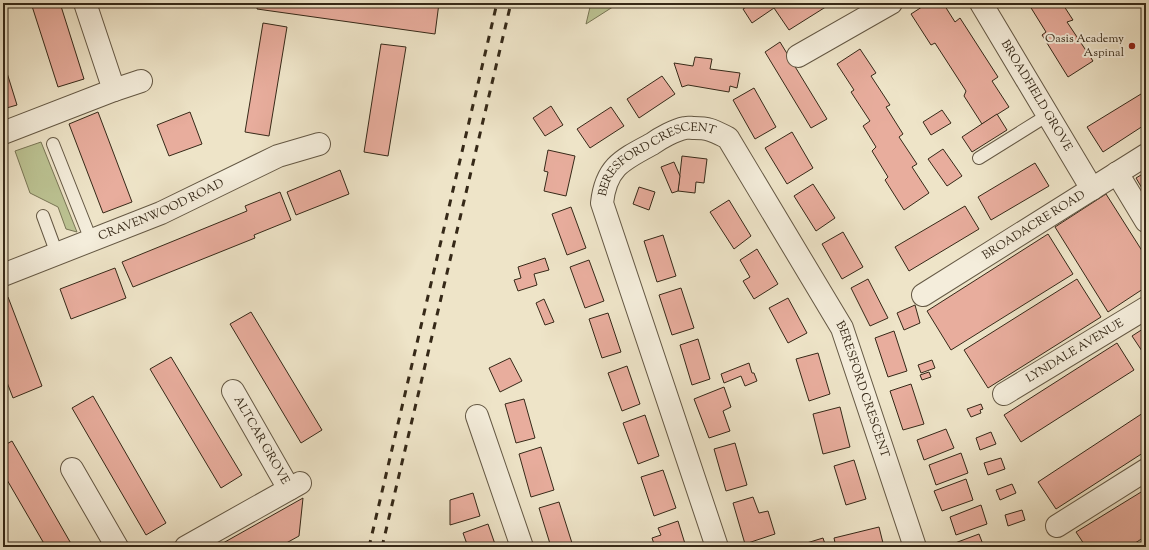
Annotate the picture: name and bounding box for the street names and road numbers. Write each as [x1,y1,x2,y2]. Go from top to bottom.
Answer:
street label: BROADFIELD GROVE [996,37,1077,155]
street label: BERESFORD CRESCENT [594,118,719,198]
street label: CRAVENWOOD ROAD [96,175,227,246]
street label: BROADACRE ROAD [979,186,1089,265]
street label: LYNDALE AVENUE [1023,314,1128,388]
street label: BERESFORD CRESCENT [831,318,894,461]
street label: ALTCAR GROVE [229,393,294,489]

